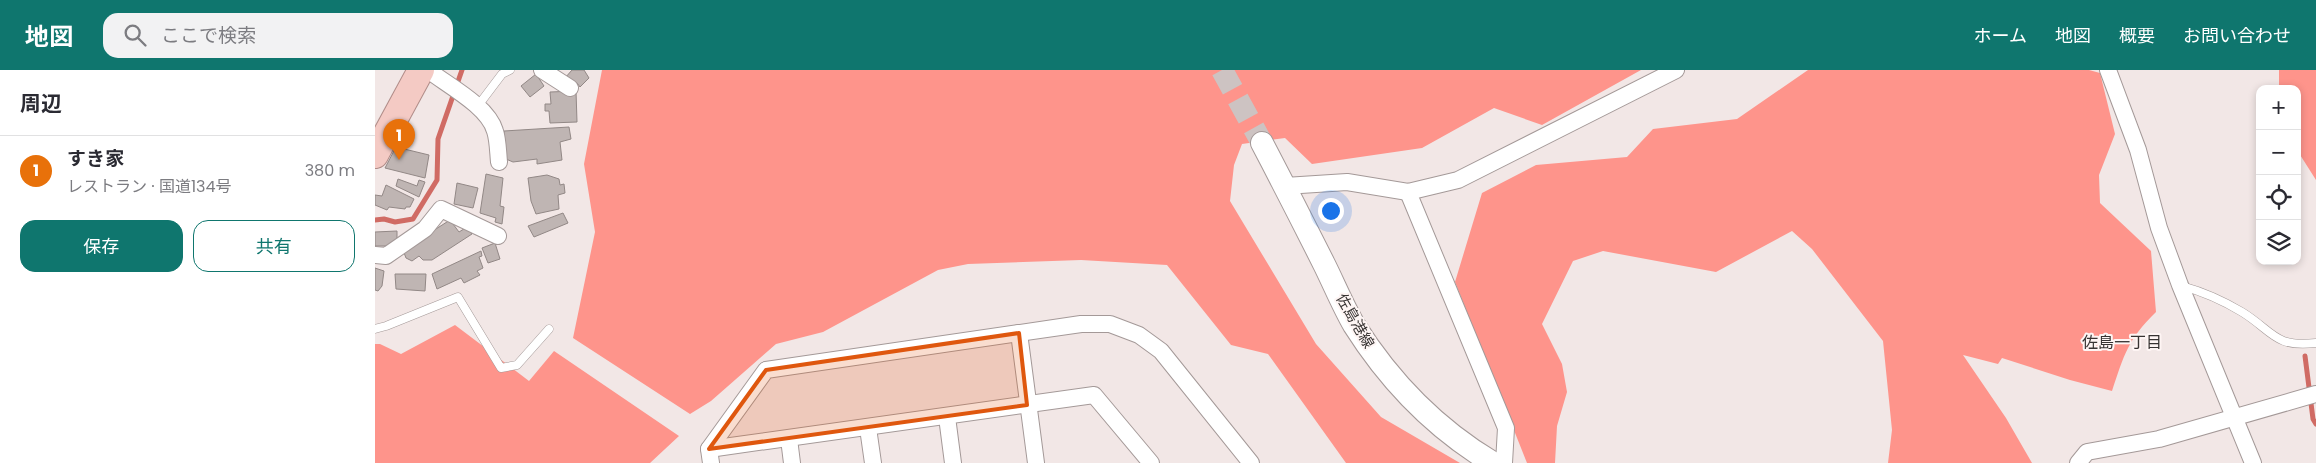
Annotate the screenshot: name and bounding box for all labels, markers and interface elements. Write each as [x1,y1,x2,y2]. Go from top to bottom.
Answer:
search box [103,13,453,58]
text: 地図 [25,20,73,53]
icon: search [121,21,149,49]
text: ここで検索 [161,22,256,49]
text: ホーム [1974,23,2027,48]
text: 地図 [2055,23,2091,48]
text: 概要 [2119,23,2155,48]
text: お問い合わせ [2183,23,2291,48]
map controls [2256,85,2301,265]
button: + [2256,85,2301,130]
text: 周辺 [20,89,62,118]
pin: 1 [383,119,415,160]
button: − [2256,130,2301,175]
text: すき家 [67,145,124,172]
text: 1 [33,159,39,182]
text: 380 m [305,159,355,182]
text: レストラン · 国道134号 [67,175,232,198]
button: locate [2256,175,2301,220]
your location [1318,198,1344,224]
button: 保存 [20,220,183,272]
button: 共有 [193,220,355,272]
button: layers [2256,220,2301,265]
street label: 佐島港線 [1331,290,1380,352]
district label: 佐島一丁目 [2082,331,2162,354]

